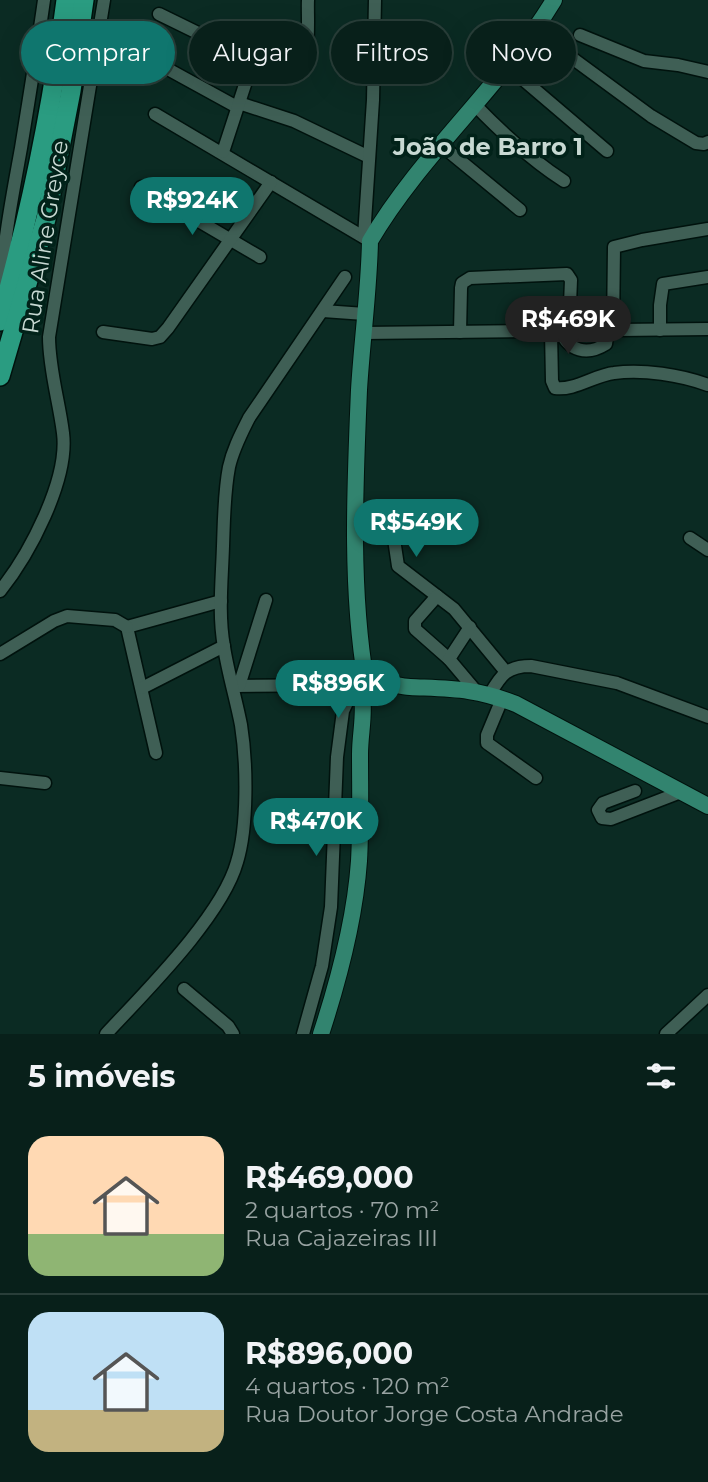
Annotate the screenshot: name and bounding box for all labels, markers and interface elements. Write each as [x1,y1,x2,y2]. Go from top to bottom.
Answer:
chip: Comprar [21,21,175,84]
chip: Alugar [189,21,317,84]
chip: Filtros [331,21,452,84]
chip: Novo [466,21,576,84]
district label: João de Barro 1 [392,132,583,161]
street label: Rua Aline Greyce [16,138,74,336]
pin: R$924K [135,177,249,237]
text: R$924K [146,186,238,214]
pin: R$469K [511,296,625,356]
text: R$469K [521,305,615,333]
pin: R$549K [359,500,473,559]
text: R$549K [370,508,462,536]
pin: R$896K [281,660,395,720]
text: R$896K [291,669,385,697]
pin: R$470K [259,798,373,858]
text: R$470K [269,807,363,835]
icon: filters [642,1057,680,1095]
text: 5 imóveis [28,1058,176,1095]
text: R$469,000 [245,1159,414,1196]
icon: home [84,1164,168,1248]
text: 2 quartos · 70 m² [245,1196,439,1224]
text: Rua Cajazeiras III [245,1224,438,1252]
text: R$896,000 [245,1335,413,1372]
icon: home [84,1340,168,1424]
text: 4 quartos · 120 m² [245,1372,450,1400]
text: Rua Doutor Jorge Costa Andrade [245,1400,624,1428]

